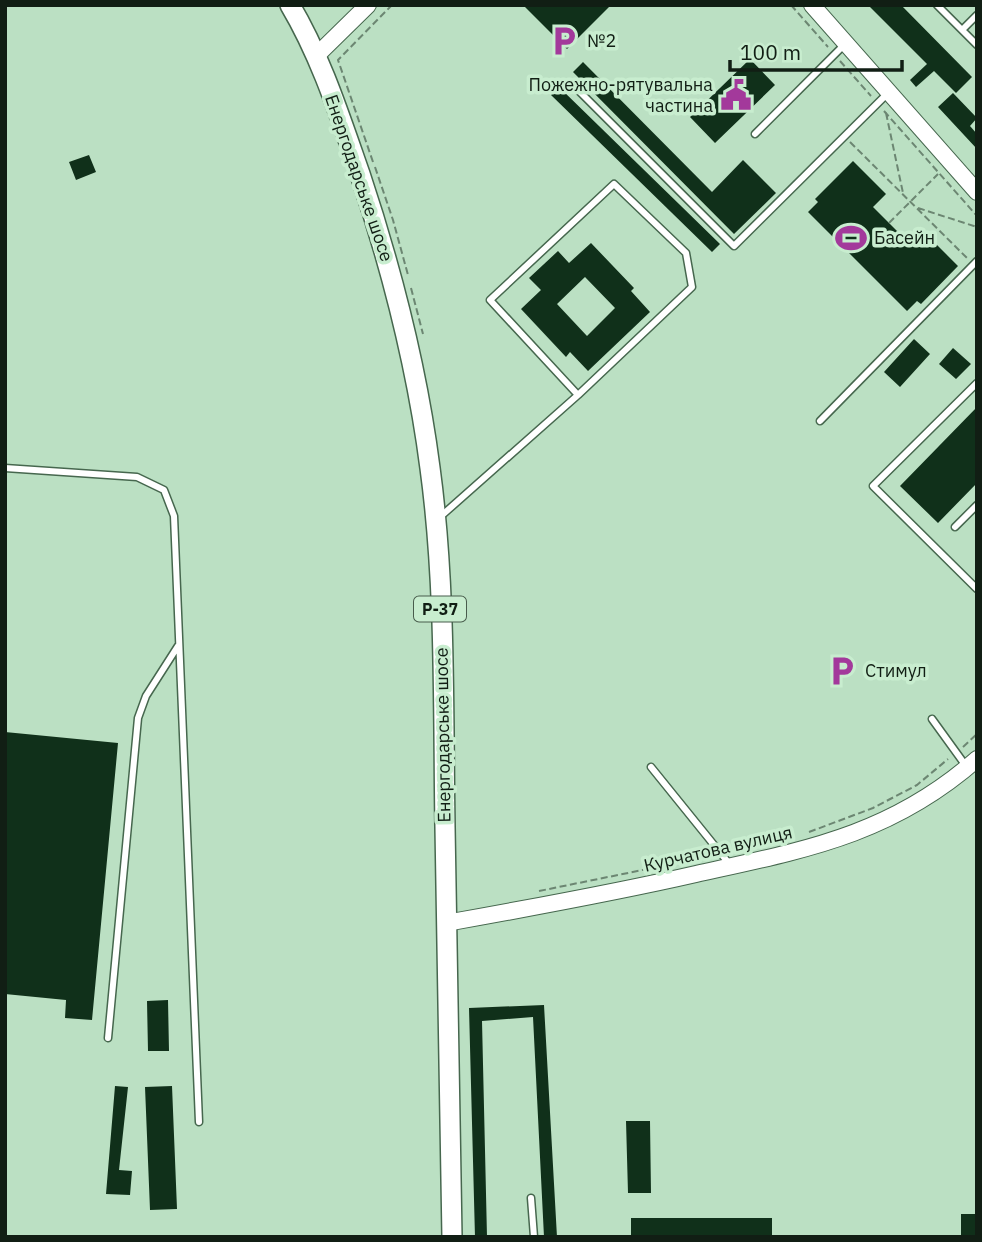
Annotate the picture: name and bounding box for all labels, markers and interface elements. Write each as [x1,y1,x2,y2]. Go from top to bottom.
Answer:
parking icon: №2 [547,24,581,58]
scale bar [730,28,902,72]
place label: №2 [587,29,616,52]
text: 100 m [740,38,801,66]
place label: Пожежно-рятувальна частина [528,73,713,117]
public building icon: Пожежно-рятувальна частина [719,78,753,112]
street label: Енергодарське шосе [320,91,399,264]
sports icon: Басейн [834,221,868,255]
place label: Басейн [874,226,935,249]
road number: Р-37 [414,596,466,622]
street label: Енергодарське шосе [429,647,456,823]
parking icon: Стимул [825,654,859,688]
place label: Стимул [865,659,927,682]
street label: Курчатова вулиця [641,820,794,877]

